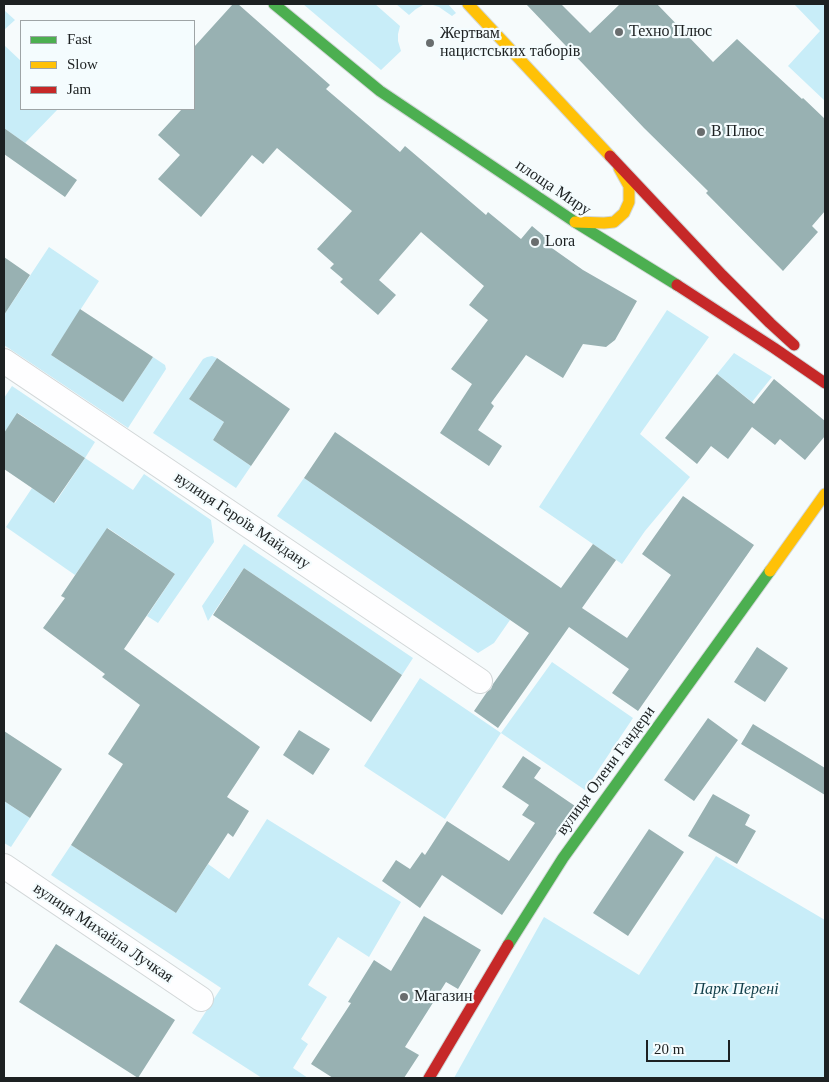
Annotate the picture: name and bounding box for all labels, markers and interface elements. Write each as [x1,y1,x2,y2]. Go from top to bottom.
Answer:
legend [20,20,195,110]
place label: Техно Плюс [629,22,712,42]
place label: Жертвам нацистських таборів [440,24,580,62]
marker: Техно Плюс [613,26,625,38]
text: Fast [67,31,92,47]
marker: Жертвам нацистських таборів [424,37,436,49]
text: Slow [67,56,98,72]
text: Jam [67,81,91,97]
place label: В Плюс [711,122,764,142]
marker: В Плюс [695,126,707,138]
street label: площа Миру [512,156,594,220]
place label: Lora [545,232,575,252]
marker: Lora [529,236,541,248]
street label: вулиця Героїв Майдану [170,468,314,574]
street label: вулиця Олени Гандери [553,703,659,839]
street label: вулиця Михайла Лучкая [29,879,177,987]
park label: Парк Перені [693,980,779,1000]
place label: Магазин [414,987,472,1007]
marker: Магазин [398,991,410,1003]
scale bar [649,1030,733,1062]
text: 20 m [654,1041,684,1057]

